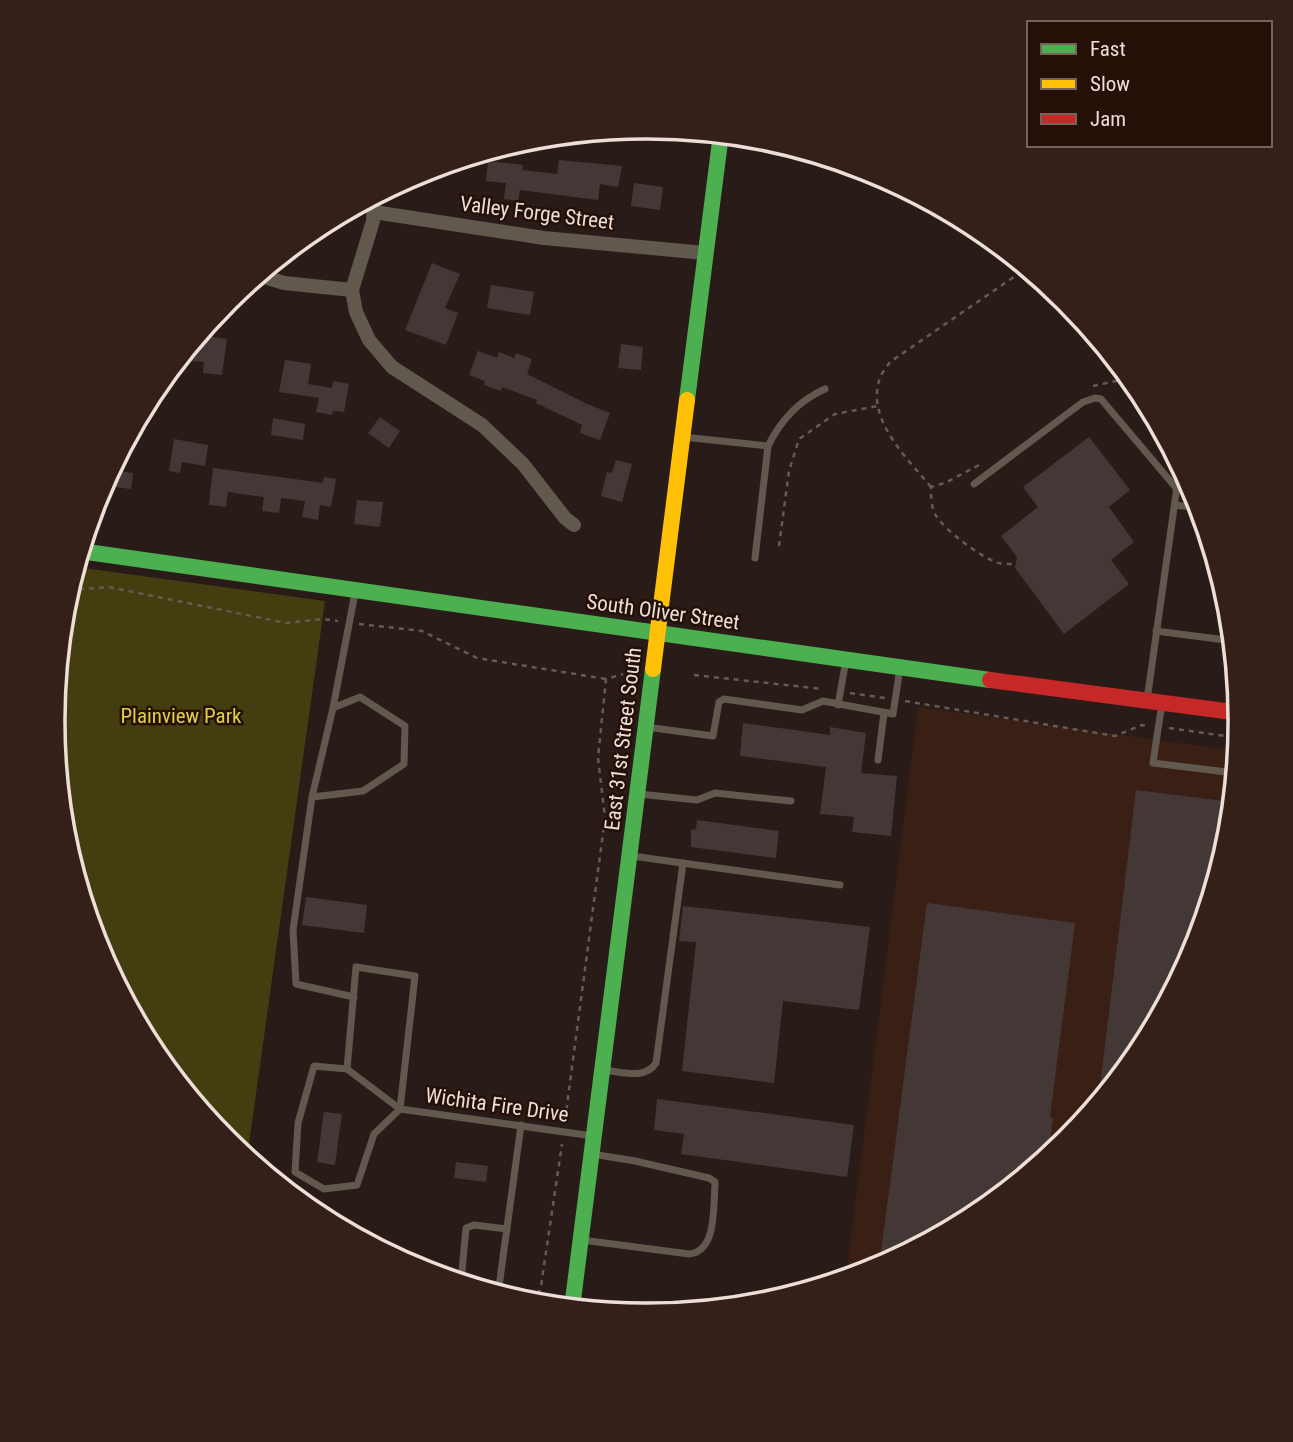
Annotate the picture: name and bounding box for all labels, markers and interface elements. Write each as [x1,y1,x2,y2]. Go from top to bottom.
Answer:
legend [1027,21,1272,147]
text: Fast [1090,37,1126,61]
text: Slow [1090,72,1130,96]
text: Jam [1090,107,1126,131]
street label: Valley Forge Street [459,192,615,234]
street label: South Oliver Street [585,589,741,635]
street label: East 31st Street South [600,646,646,832]
park label: Plainview Park [120,704,242,728]
street label: Wichita Fire Drive [424,1083,570,1127]

